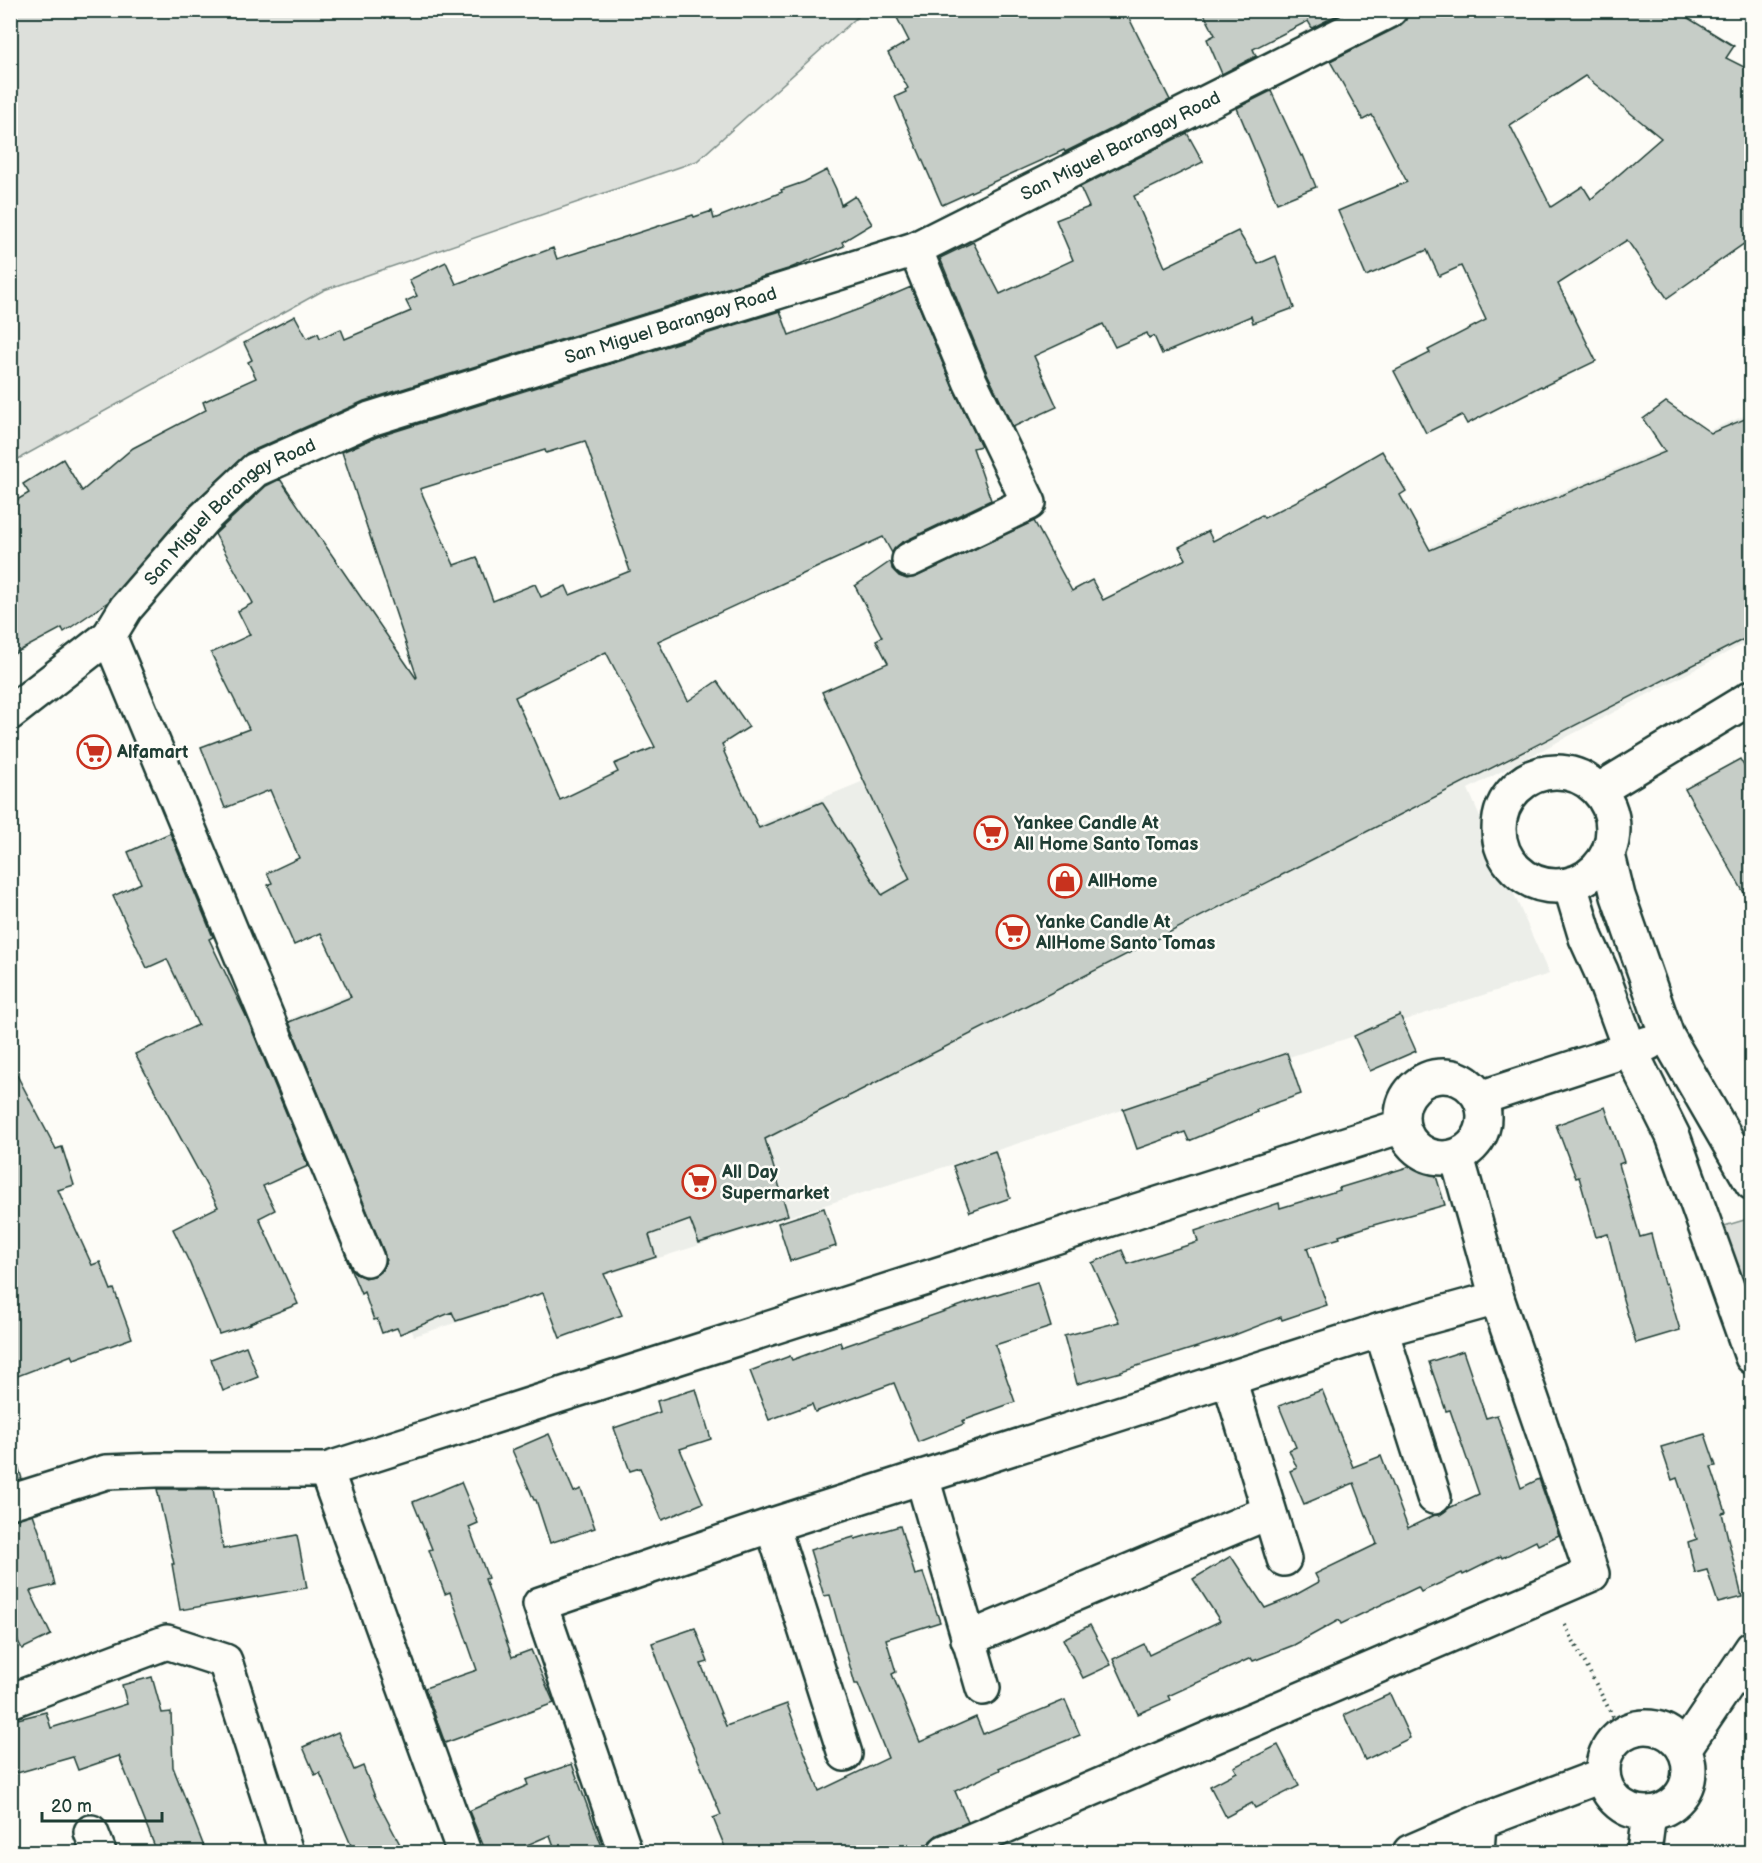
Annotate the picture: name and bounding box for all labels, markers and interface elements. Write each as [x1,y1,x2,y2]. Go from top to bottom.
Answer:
street label: San Miguel Barangay Road [1017,87,1224,205]
street label: San Miguel Barangay Road [562,282,779,368]
street label: San Miguel Barangay Road [140,434,319,590]
supermarket icon: Alfamart [76,734,112,770]
place label: Alfamart [116,742,188,763]
place label: Yankee Candle At All Home Santo Tomas [1013,813,1198,855]
supermarket icon: Yankee Candle At All Home Santo Tomas [973,815,1009,851]
shop icon: AllHome [1047,863,1083,899]
place label: AllHome [1087,871,1157,892]
place label: Yanke Candle At AllHome Santo Tomas [1035,912,1216,954]
supermarket icon: Yanke Candle At AllHome Santo Tomas [995,914,1031,950]
place label: All Day Supermarket [721,1162,829,1204]
supermarket icon: All Day Supermarket [681,1164,717,1200]
scale bar [42,1785,162,1823]
text: 20 m [51,1796,92,1817]

